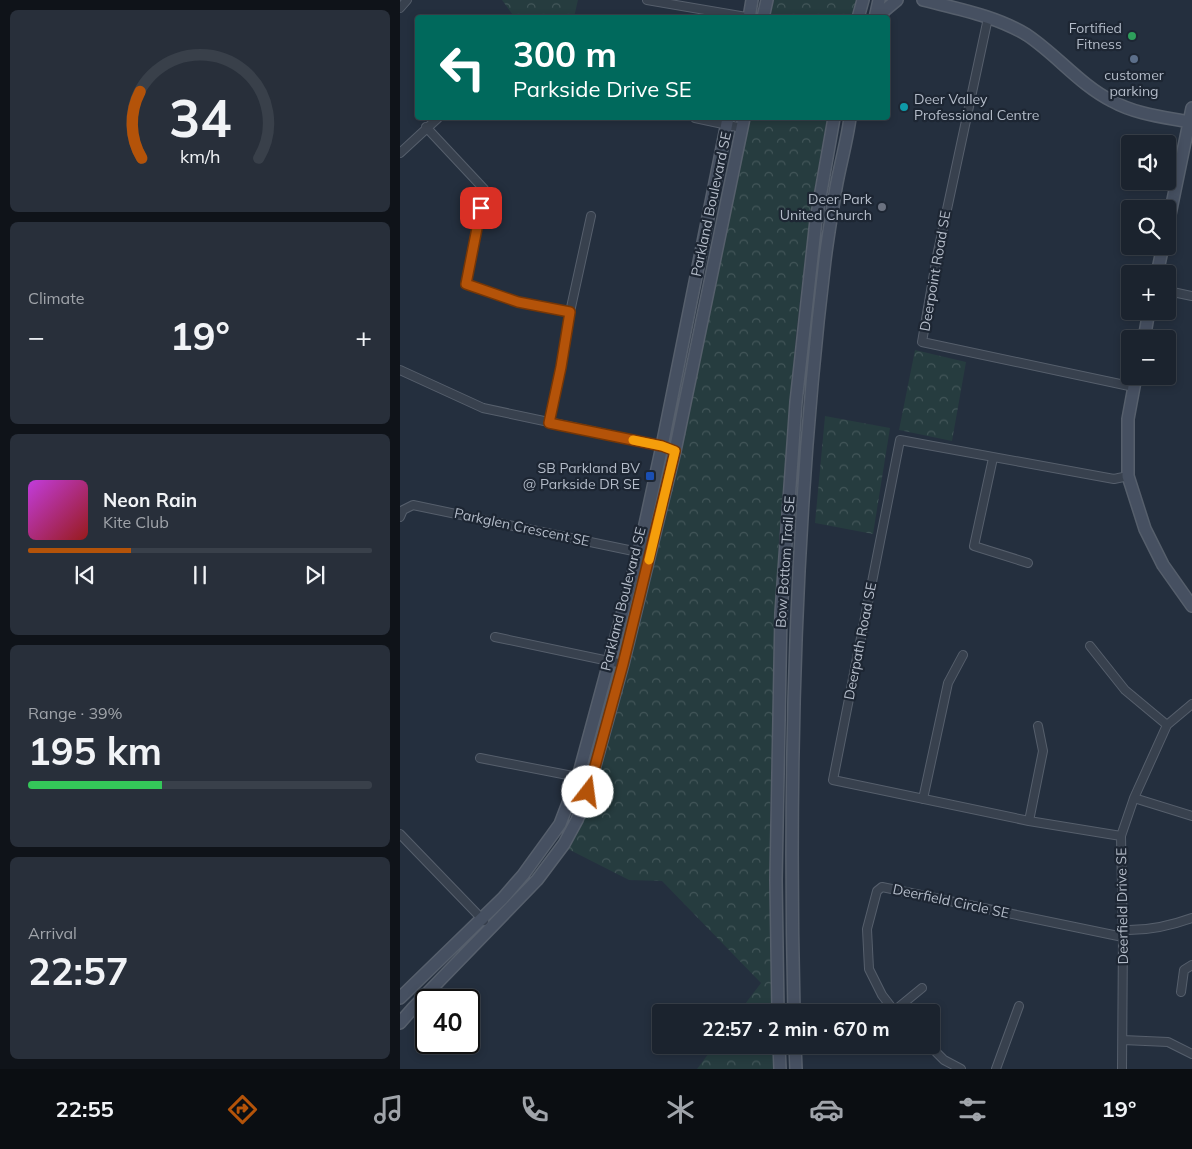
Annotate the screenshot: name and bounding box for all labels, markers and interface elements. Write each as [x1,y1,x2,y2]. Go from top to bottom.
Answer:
place label: Fortified Fitness [1069,19,1122,53]
marker: Fortified Fitness [1126,30,1138,42]
text: 300 m [513,32,617,76]
icon: left [430,35,495,100]
marker: customer parking [1128,53,1140,65]
place label: customer parking [1104,66,1165,100]
text: Parkside Drive SE [513,75,692,103]
text: 34 [169,85,231,150]
place label: Deer Valley Professional Centre [914,90,1039,124]
marker: Deer Valley Professional Centre [898,101,910,113]
street label: Parkland Boulevard SE [687,130,735,278]
map controls [1121,135,1176,385]
button: sound [1121,135,1176,190]
text: km/h [180,145,220,167]
pin [460,187,502,229]
place label: Deer Park United Church [780,190,873,224]
icon: arrive [467,194,495,222]
button: search [1121,200,1176,255]
marker: Deer Park United Church [876,201,888,213]
street label: Deerpoint Road SE [916,209,954,333]
button: + [1121,265,1176,320]
text: Climate [28,288,84,308]
text: 19° [170,312,230,360]
text: − [28,319,45,354]
text: + [355,319,372,354]
button: − [1121,330,1176,385]
place label: SB Parkland BV @ Parkside DR SE [523,459,640,493]
marker: SB Parkland BV @ Parkside DR SE [644,470,656,482]
text: Neon Rain [103,488,197,512]
street label: Bow Bottom Trail SE [771,495,799,629]
street label: Parkglen Crescent SE [453,504,591,550]
text: Kite Club [103,512,169,532]
street label: Parkland Boulevard SE [596,525,650,673]
icon: previous [71,561,99,589]
icon: pause [186,561,214,589]
icon: next [301,561,329,589]
street label: Deerpath Road SE [840,581,880,701]
text: Range · 39% [28,703,123,723]
text: 195 km [28,727,162,775]
position arrow [561,765,613,817]
street label: Deerfield Drive SE [1112,848,1132,964]
street label: Deerfield Circle SE [891,880,1011,922]
text: Arrival [28,923,77,943]
text: 22:57 [28,947,129,995]
speed limit sign: 40 [415,989,480,1054]
text: 22:57 · 2 min · 670 m [702,1017,890,1041]
icon: directions [225,1092,260,1127]
icon: music [371,1092,406,1127]
icon: phone [517,1092,552,1127]
icon: climate [663,1092,698,1127]
icon: car [809,1092,844,1127]
icon: filters [955,1092,990,1127]
text: 22:55 [56,1095,114,1123]
text: 19° [1102,1095,1136,1123]

